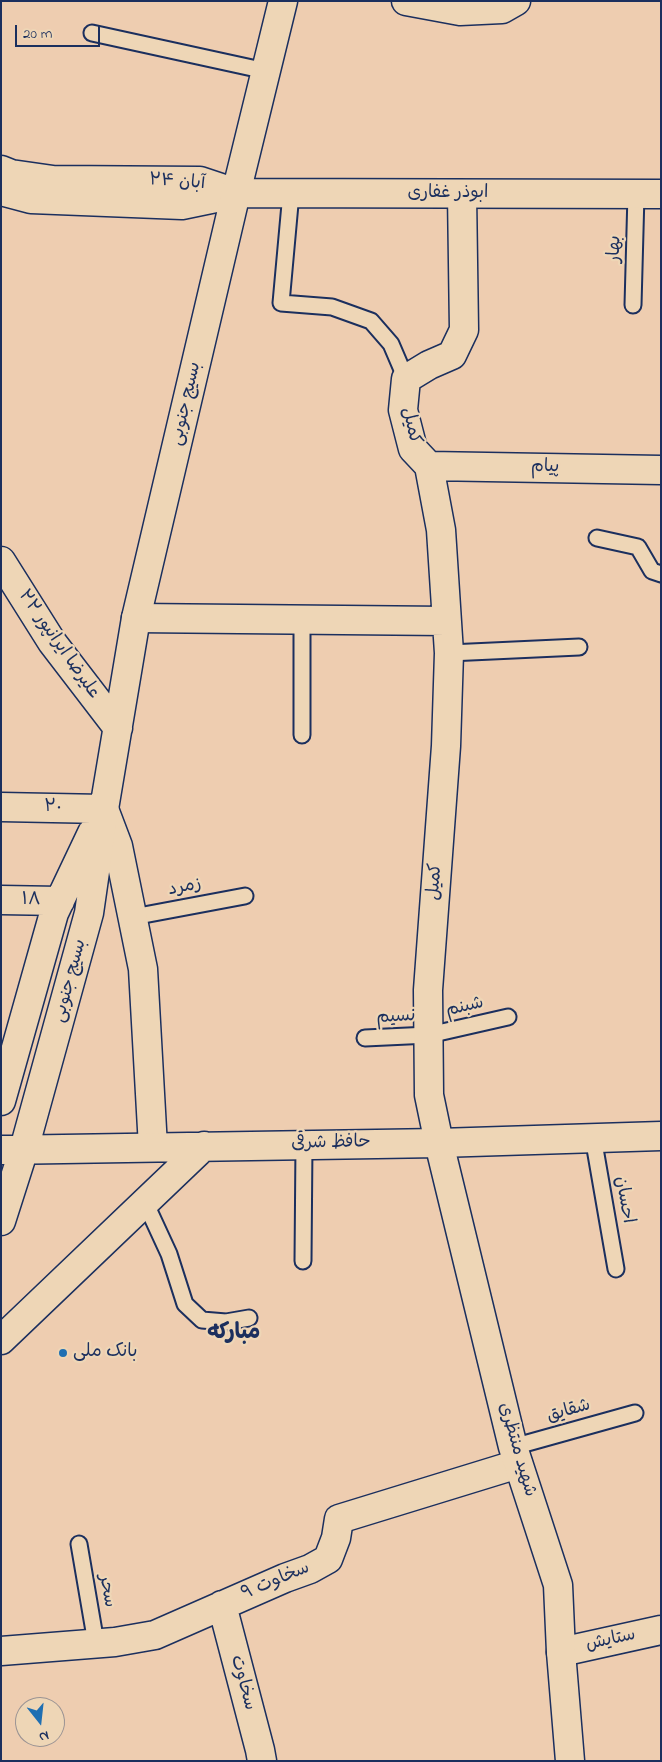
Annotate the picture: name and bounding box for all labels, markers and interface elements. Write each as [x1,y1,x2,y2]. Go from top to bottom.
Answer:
scale bar [18,15,102,47]
text: 20 m [23,23,52,45]
street label: آبان ۲۴ [148,170,206,196]
street label: ابوذر غفاری [408,183,488,205]
street label: بهار [605,235,627,263]
street label: بسیج جنوبی [167,360,207,448]
street label: کمیل [395,405,425,447]
street label: پیام [531,457,559,479]
street label: علیرضا ایرانپور ۲۲ [12,586,104,704]
street label: ۲۰ [44,797,62,819]
street label: کمیل [424,863,448,901]
street label: زمرد [166,874,204,902]
street label: ۱۸ [21,890,41,912]
street label: بسیج جنوبی [50,937,92,1025]
street label: شبنم [444,993,486,1023]
street label: نسیم [376,1006,416,1030]
street label: حافظ شرقی [291,1133,371,1155]
street label: احسان [608,1175,638,1225]
district label: مبارکه [208,1321,260,1347]
place label: بانک ملی [73,1342,137,1364]
marker: بانک ملی [57,1347,69,1359]
street label: شقایق [545,1396,593,1428]
street label: شهید منتظری [492,1400,540,1500]
street label: سخاوت ۹ [239,1558,313,1606]
street label: سحر [92,1573,120,1609]
street label: ستایش [584,1625,638,1657]
street label: سخاوت [224,1653,260,1713]
north arrow [15,1697,65,1747]
text: N [37,1725,51,1747]

